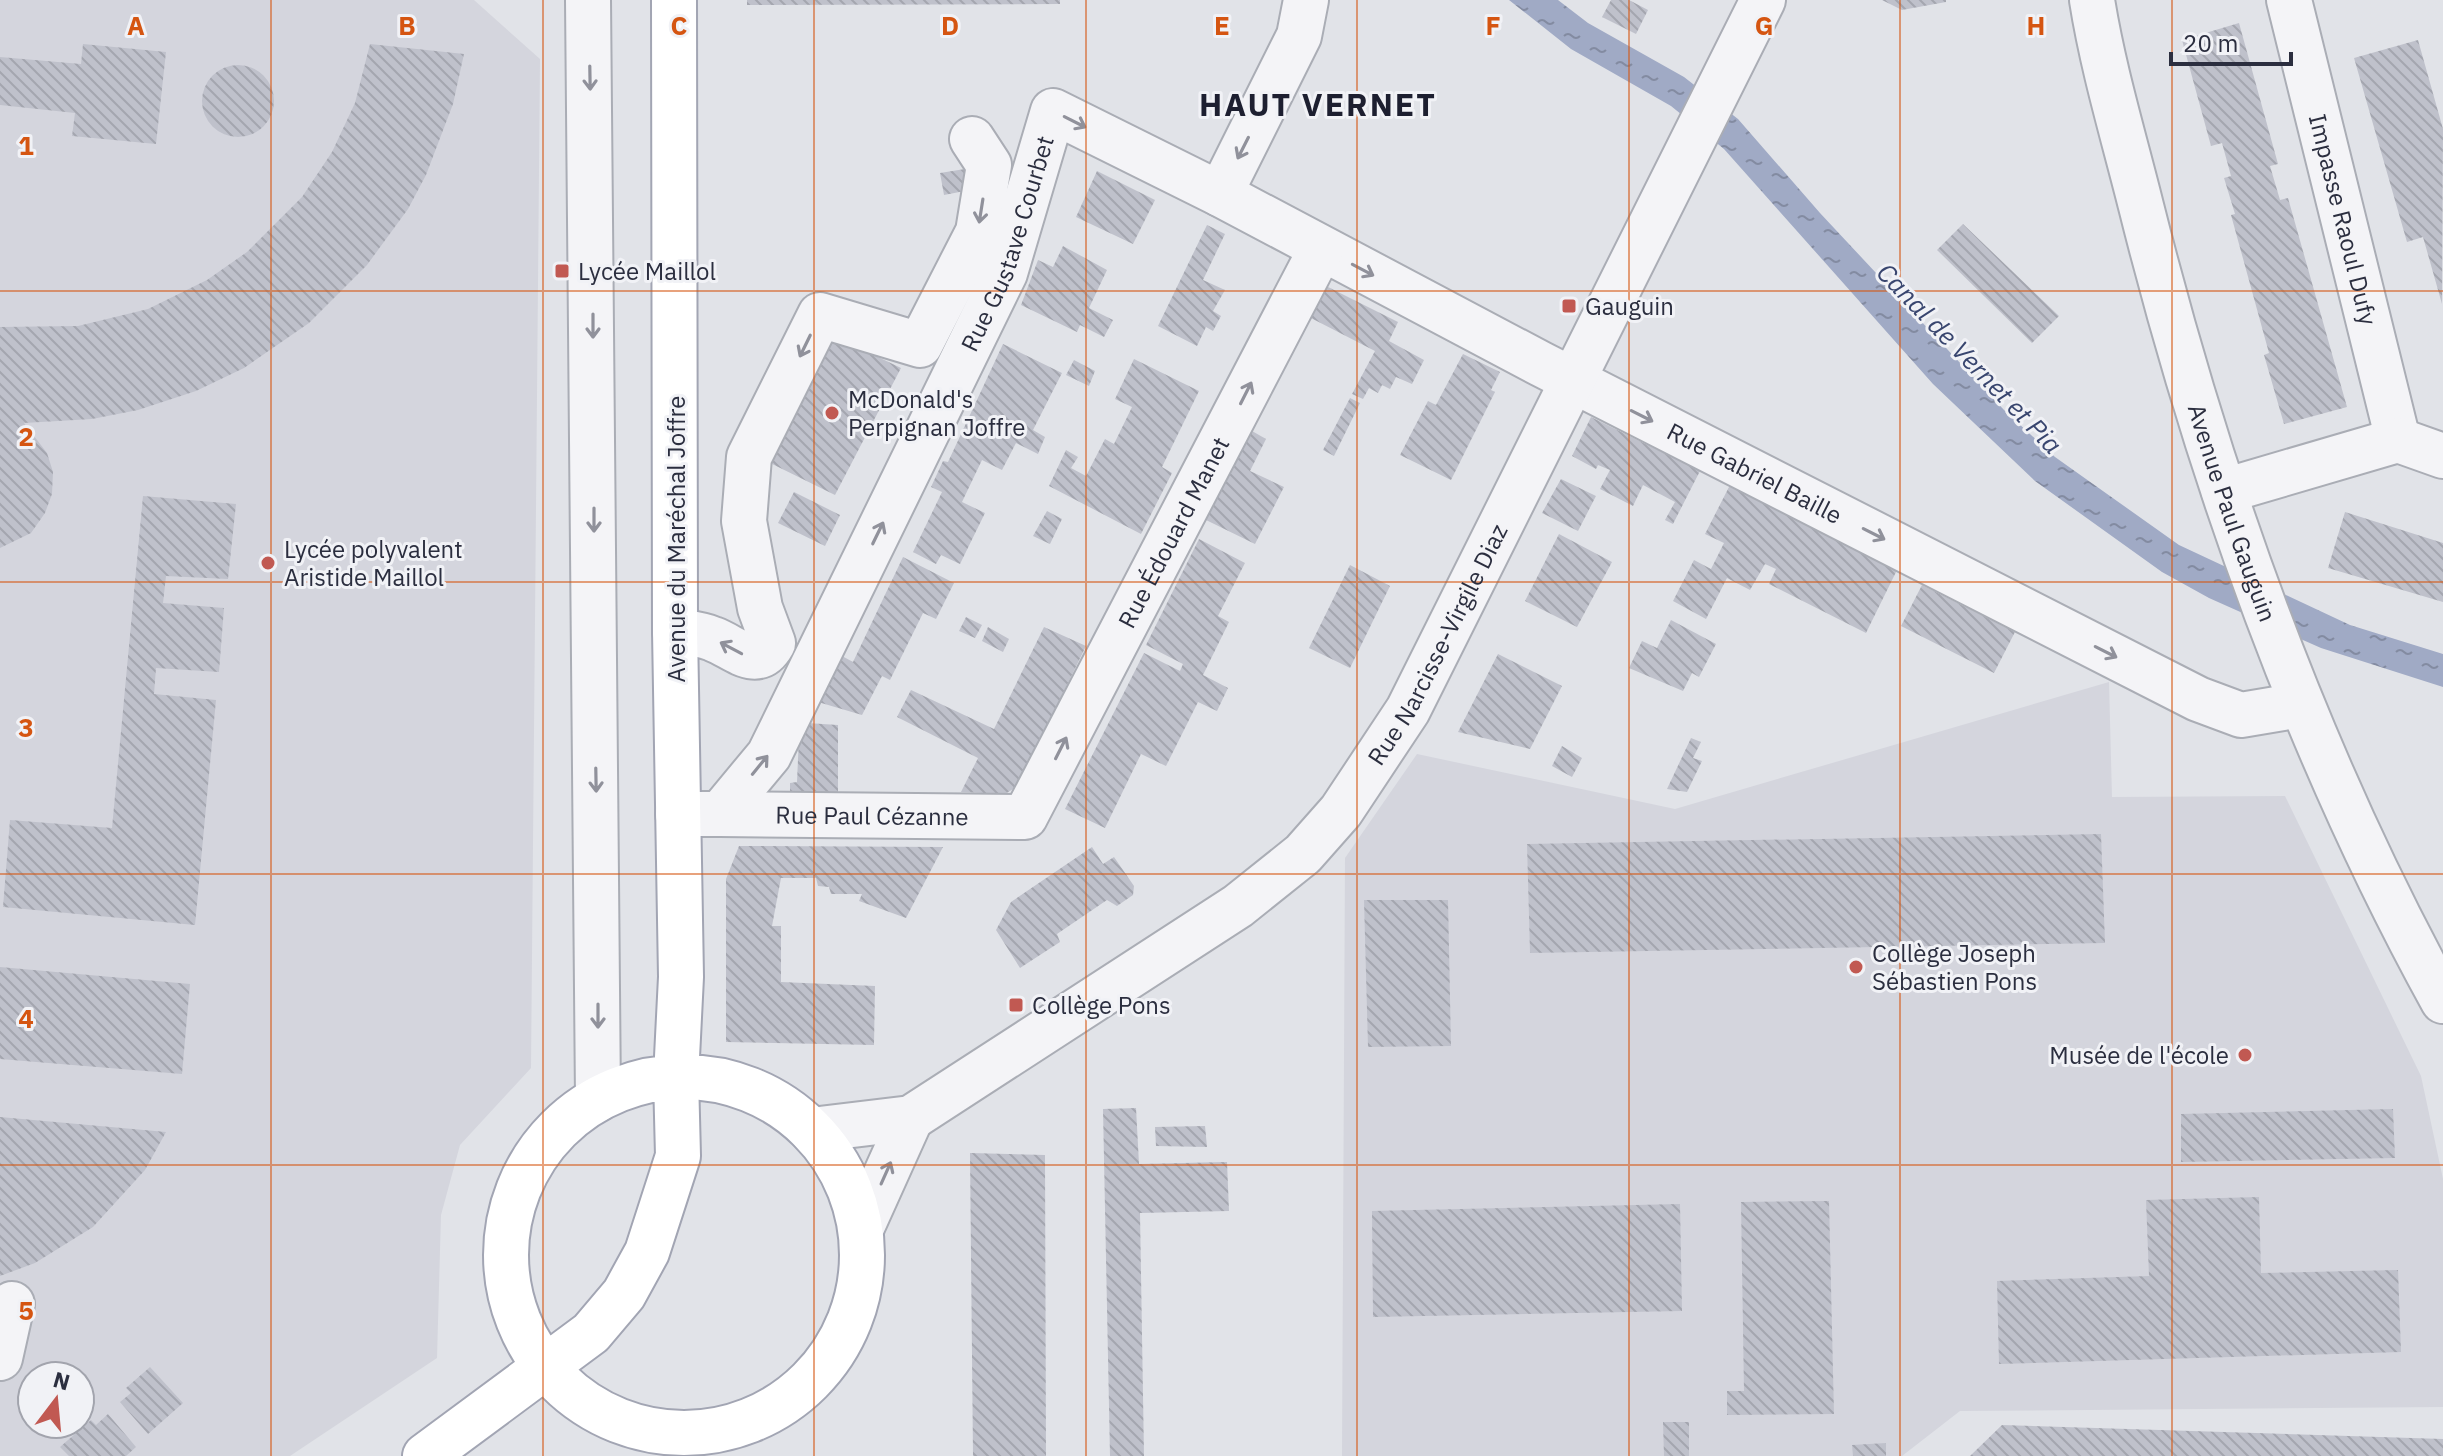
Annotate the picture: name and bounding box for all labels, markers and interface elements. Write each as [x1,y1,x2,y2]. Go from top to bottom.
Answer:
text: A [127,8,145,42]
text: B [398,8,416,42]
text: C [671,8,688,42]
text: D [941,8,959,42]
text: E [1214,8,1230,42]
text: F [1485,8,1501,42]
text: G [1755,8,1773,42]
text: H [2027,8,2045,42]
scale bar [2171,16,2291,66]
text: 20 m [2183,27,2238,59]
one-way arrow [582,64,598,91]
district label: HAUT VERNET [1199,83,1437,125]
street label: Impasse Raoul Dufy [2302,110,2385,328]
one-way arrow [1063,114,1087,130]
text: 1 [18,128,34,162]
street label: Rue Gustave Courbet [953,132,1061,357]
one-way arrow [1235,135,1251,159]
one-way arrow [973,198,988,223]
place label: Lycée Maillol [578,255,716,287]
water label: Canal de Vernet et Pia [1870,255,2070,461]
marker: Lycée Maillol [553,262,571,280]
one-way arrow [1350,263,1374,279]
place label: Gauguin [1585,290,1674,322]
marker: Gauguin [1560,297,1578,315]
one-way arrow [585,312,600,339]
one-way arrow [796,333,812,357]
one-way arrow [1238,382,1254,405]
place label: McDonald's Perpignan Joffre [848,383,1025,443]
street label: Avenue du Maréchal Joffre [660,396,692,682]
street label: Avenue Paul Gauguin [2181,400,2284,626]
marker: McDonald's Perpignan Joffre [823,404,841,422]
one-way arrow [1630,408,1654,424]
street label: Rue Gabriel Baille [1662,415,1848,531]
text: 2 [18,419,34,453]
street label: Rue Édouard Manet [1110,431,1236,633]
one-way arrow [586,506,602,533]
street label: Rue Narcisse-Virgile Diaz [1360,518,1515,771]
one-way arrow [870,522,886,546]
one-way arrow [1862,526,1886,542]
place label: Lycée polyvalent Aristide Maillol [284,533,463,593]
marker: Lycée polyvalent Aristide Maillol [259,554,277,572]
one-way arrow [720,640,744,656]
one-way arrow [2093,644,2117,660]
text: 3 [18,710,34,744]
one-way arrow [1054,736,1070,760]
one-way arrow [752,755,769,776]
one-way arrow [588,766,604,793]
street label: Rue Paul Cézanne [775,799,969,832]
place label: Collège Joseph Sébastien Pons [1872,937,2037,997]
marker: Collège Joseph Sébastien Pons [1847,958,1865,976]
place label: Collège Pons [1032,989,1171,1021]
marker: Collège Pons [1007,996,1025,1014]
text: 4 [18,1001,34,1035]
one-way arrow [590,1002,605,1029]
place label: Musée de l'école [2049,1039,2229,1071]
marker: Musée de l'école [2236,1046,2254,1064]
one-way arrow [880,1162,895,1186]
text: 5 [18,1293,34,1327]
north arrow [16,1360,96,1440]
text: N [50,1364,73,1396]

